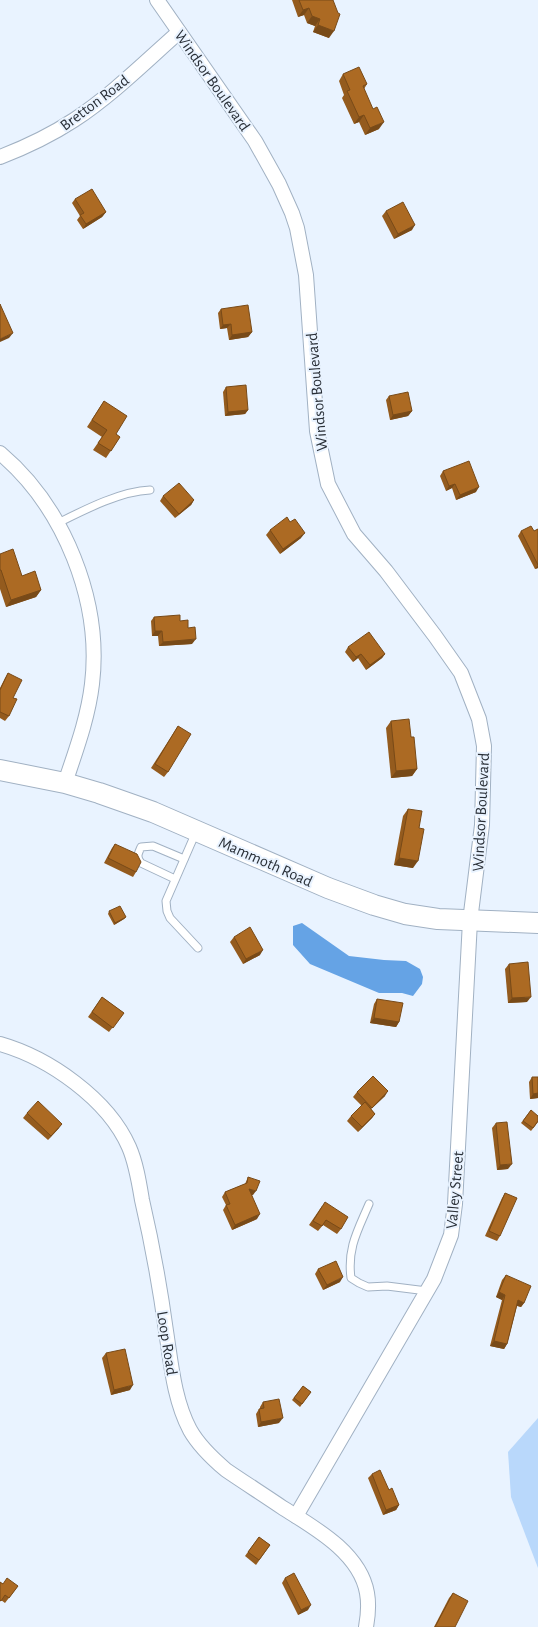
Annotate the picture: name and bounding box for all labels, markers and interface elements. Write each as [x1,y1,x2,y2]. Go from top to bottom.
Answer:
street label: Windsor Boulevard [171,27,253,134]
street label: Bretton Road [57,72,132,134]
street label: Windsor Boulevard [304,332,330,452]
street label: Windsor Boulevard [470,752,492,872]
street label: Mammoth Road [216,834,315,890]
street label: Valley Street [444,1151,467,1230]
street label: Loop Road [154,1310,180,1376]

